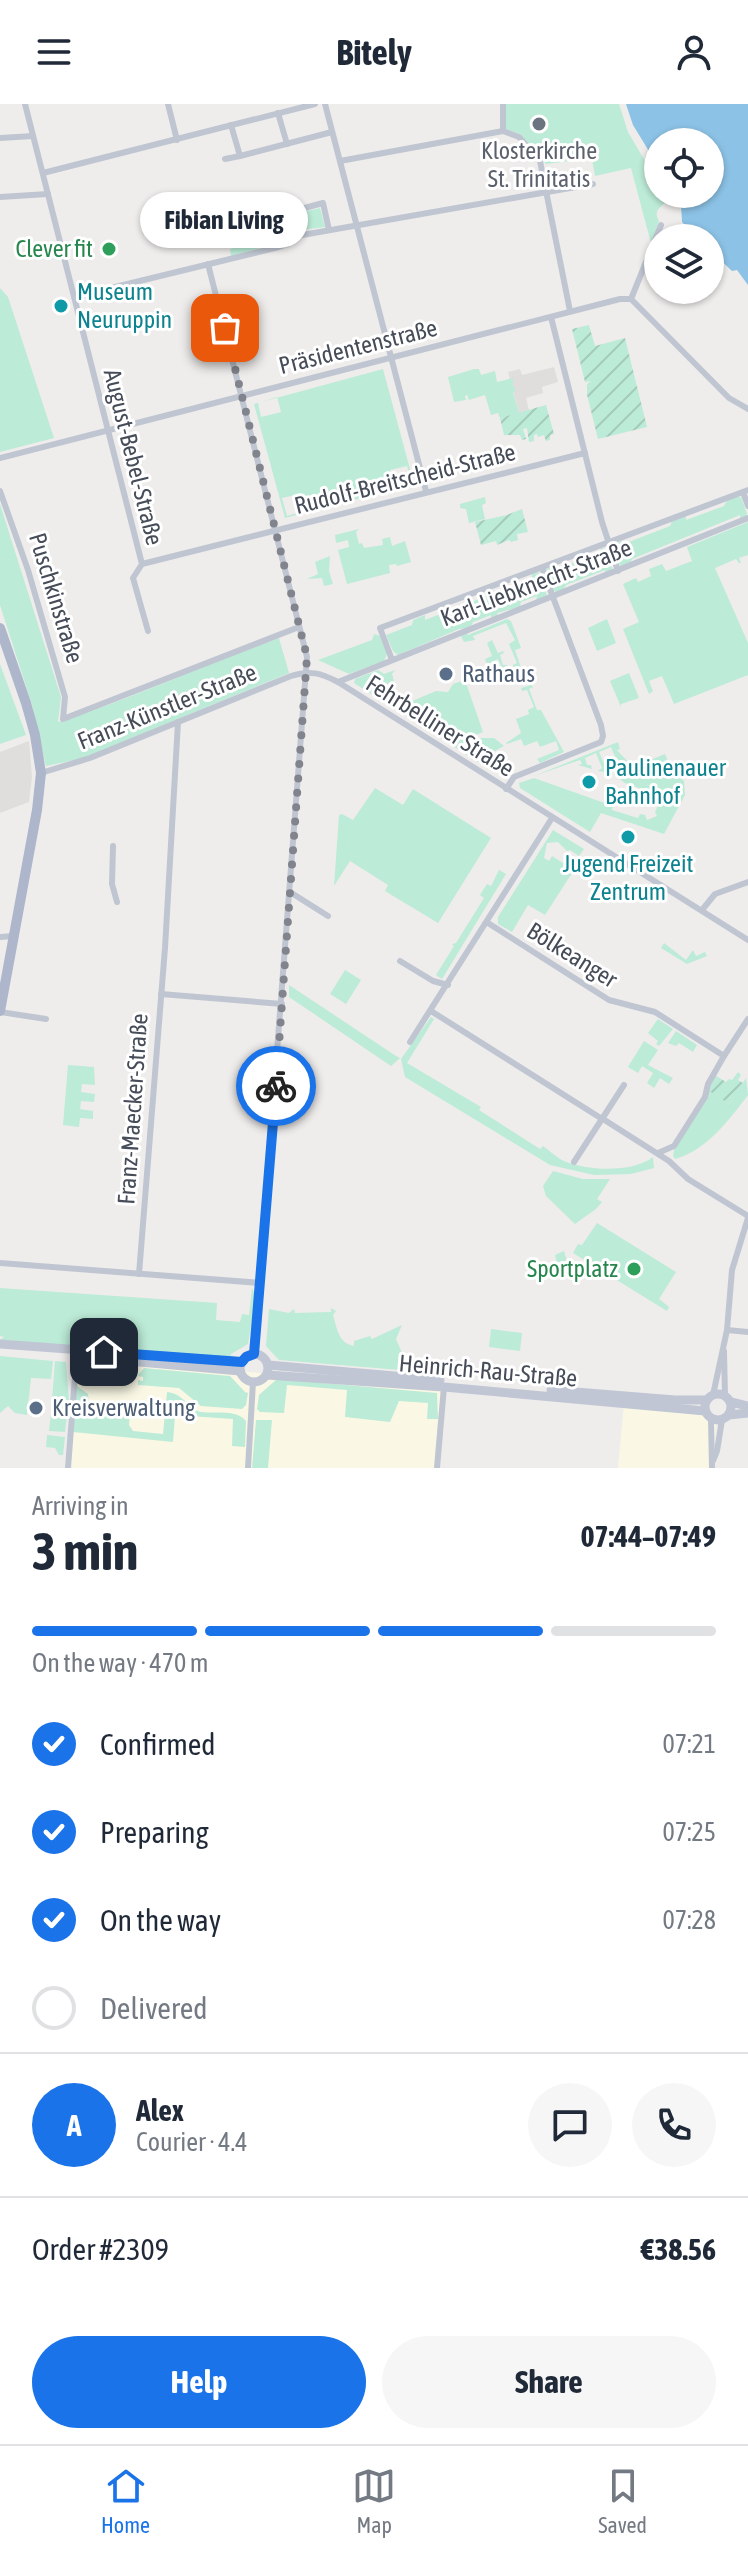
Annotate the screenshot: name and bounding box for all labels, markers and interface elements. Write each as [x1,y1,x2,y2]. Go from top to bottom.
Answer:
icon: menu [32,30,76,74]
icon: person [672,30,716,74]
text: Bitely [336,31,412,73]
marker: Klosterkirche St. Trinitatis [530,115,548,133]
map controls [644,128,724,304]
button: locate [644,128,724,208]
place label: Klosterkirche St. Trinitatis [481,137,597,192]
callout: Fibian Living [141,192,309,248]
text: Fibian Living [164,205,284,235]
button: layers [644,224,724,304]
place label: Clever fit [15,235,93,262]
marker: Clever fit [100,240,118,258]
place label: Museum Neuruppin [77,278,172,333]
pin [191,294,259,362]
marker: Museum Neuruppin [52,297,70,315]
icon: bag [203,306,247,350]
street label: Präsidentenstraße [276,314,440,379]
street label: August-Bebel-Straße [99,366,168,548]
street label: Rudolf-Breitscheid-Straße [292,438,518,519]
street label: Puschkinstraße [24,530,89,666]
street label: Karl-Liebknecht-Straße [437,534,635,631]
street label: Franz-Künstler-Straße [73,658,260,755]
place label: Rathaus [462,660,535,687]
marker: Rathaus [437,665,455,683]
street label: Fehrbelliner Straße [361,669,519,782]
place label: Paulinenauer Bahnhof [605,754,727,809]
marker: Paulinenauer Bahnhof [580,773,598,791]
marker: Jugend Freizeit Zentrum [619,828,637,846]
place label: Jugend Freizeit Zentrum [563,850,693,905]
street label: Bölkeanger [522,916,623,993]
street label: Franz-Maecker-Straße [112,1013,153,1205]
courier [236,1046,316,1126]
icon: bike [254,1064,298,1108]
place label: Sportplatz [527,1255,618,1282]
marker: Sportplatz [625,1260,643,1278]
pin [70,1318,138,1386]
icon: home [82,1330,126,1374]
street label: Heinrich-Rau-Straße [398,1349,578,1392]
place label: Kreisverwaltung [52,1394,196,1421]
marker: Kreisverwaltung [27,1399,45,1417]
text: Arriving in [32,1491,129,1521]
text: 07:44–07:49 [581,1519,716,1553]
text: 3 min [32,1521,138,1581]
text: On the way · 470 m [32,1648,209,1678]
icon: check [32,1722,76,1766]
text: Confirmed [100,1727,215,1761]
text: 07:21 [662,1729,716,1759]
icon: check [32,1810,76,1854]
text: Preparing [100,1815,209,1849]
text: 07:25 [662,1817,716,1847]
icon: check [32,1898,76,1942]
text: On the way [100,1903,221,1937]
text: 07:28 [662,1905,716,1935]
text: Delivered [100,1991,208,2025]
button: chat [528,2083,612,2167]
button: phone [632,2083,716,2167]
text: Alex [136,2093,184,2127]
text: A [67,2108,81,2142]
text: Courier · 4.4 [136,2127,247,2157]
text: Order #2309 [32,2232,169,2266]
text: €38.56 [641,2232,716,2266]
button: Help [32,2336,366,2428]
button: Share [382,2336,716,2428]
tab: Home [101,2464,150,2538]
tab: Map [352,2464,396,2538]
tab: Saved [598,2464,647,2538]

